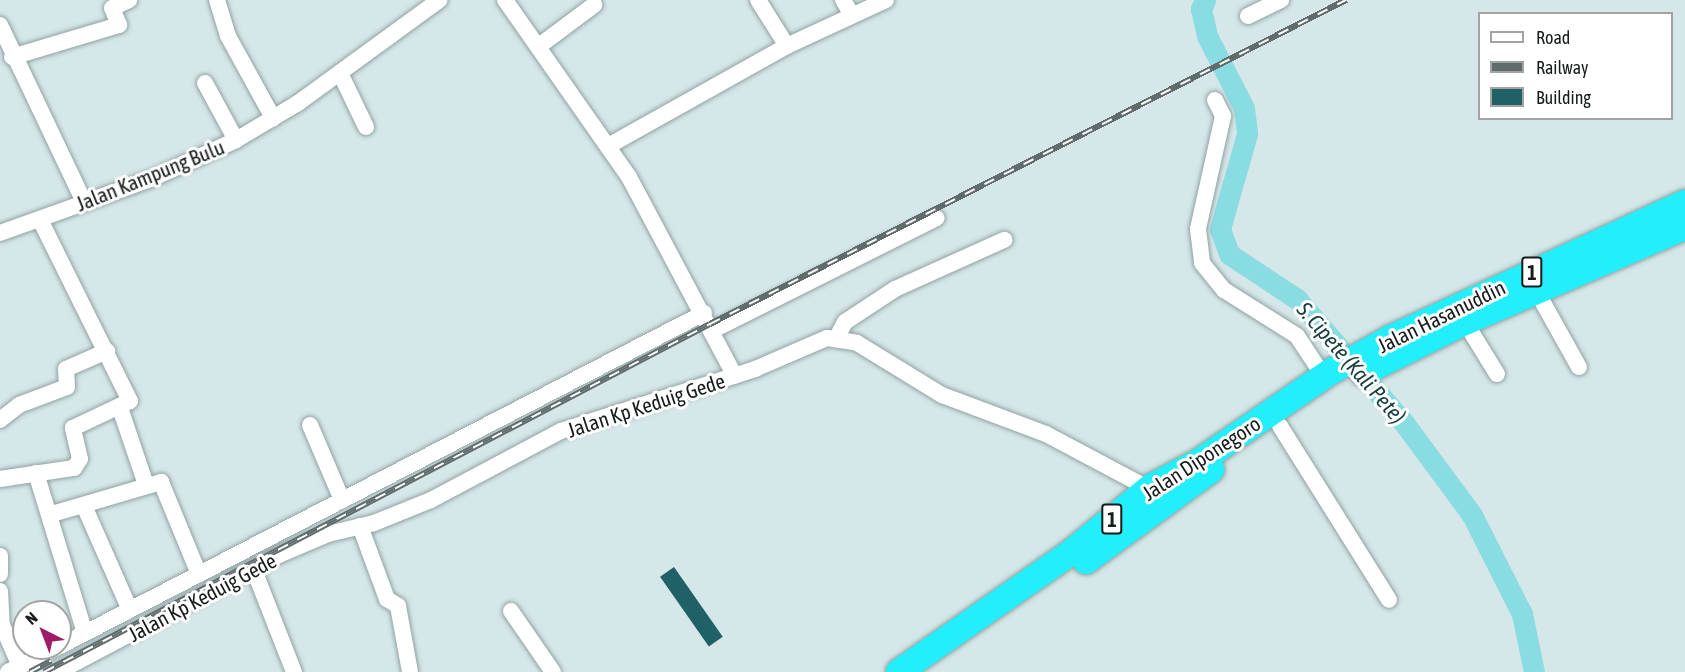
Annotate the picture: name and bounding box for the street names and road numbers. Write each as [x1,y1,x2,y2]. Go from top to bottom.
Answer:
street label: Jalan Kampung Bulu [72,134,228,216]
road number: 1 [1520,255,1544,289]
street label: Jalan Hasanuddin [1373,274,1509,358]
street label: Jalan Kp Keduig Gede [564,368,728,442]
street label: Jalan Diponegoro [1137,411,1265,505]
road number: 1 [1100,502,1124,536]
street label: Jalan Kp Keduig Gede [124,547,280,647]

